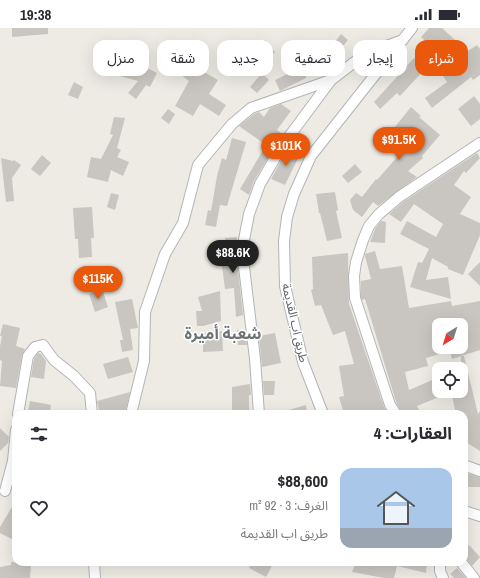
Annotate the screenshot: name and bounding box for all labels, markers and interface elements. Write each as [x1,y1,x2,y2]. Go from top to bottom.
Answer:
text: 19:38 [20,4,51,25]
chip: منزل [93,40,149,76]
chip: شقة [157,40,209,76]
chip: جديد [217,40,273,76]
chip: تصفية [281,40,345,76]
chip: إيجار [353,40,407,76]
chip: شراء [415,40,468,76]
pin: $91.5K [366,127,432,161]
text: $91.5K [382,131,416,148]
pin: $101K [258,133,314,167]
text: $101K [270,137,302,154]
pin: $88.6K [200,240,266,274]
text: $88.6K [216,244,250,261]
pin: $115K [70,266,126,300]
text: $115K [83,270,113,287]
street label: طريق اب القديمة [278,282,312,364]
north arrow [432,318,468,354]
map controls [432,318,468,398]
district label: شعبة أميرة [184,322,262,344]
button: locate [432,362,468,398]
text: العقارات: 4 [374,421,452,444]
icon: filters [28,423,50,445]
text: $88,600 [278,469,328,492]
icon: home [372,484,420,532]
icon: heart [28,497,50,519]
text: الغرف: 3 · 92 m² [249,497,328,514]
text: طريق اب القديمة [241,525,328,542]

